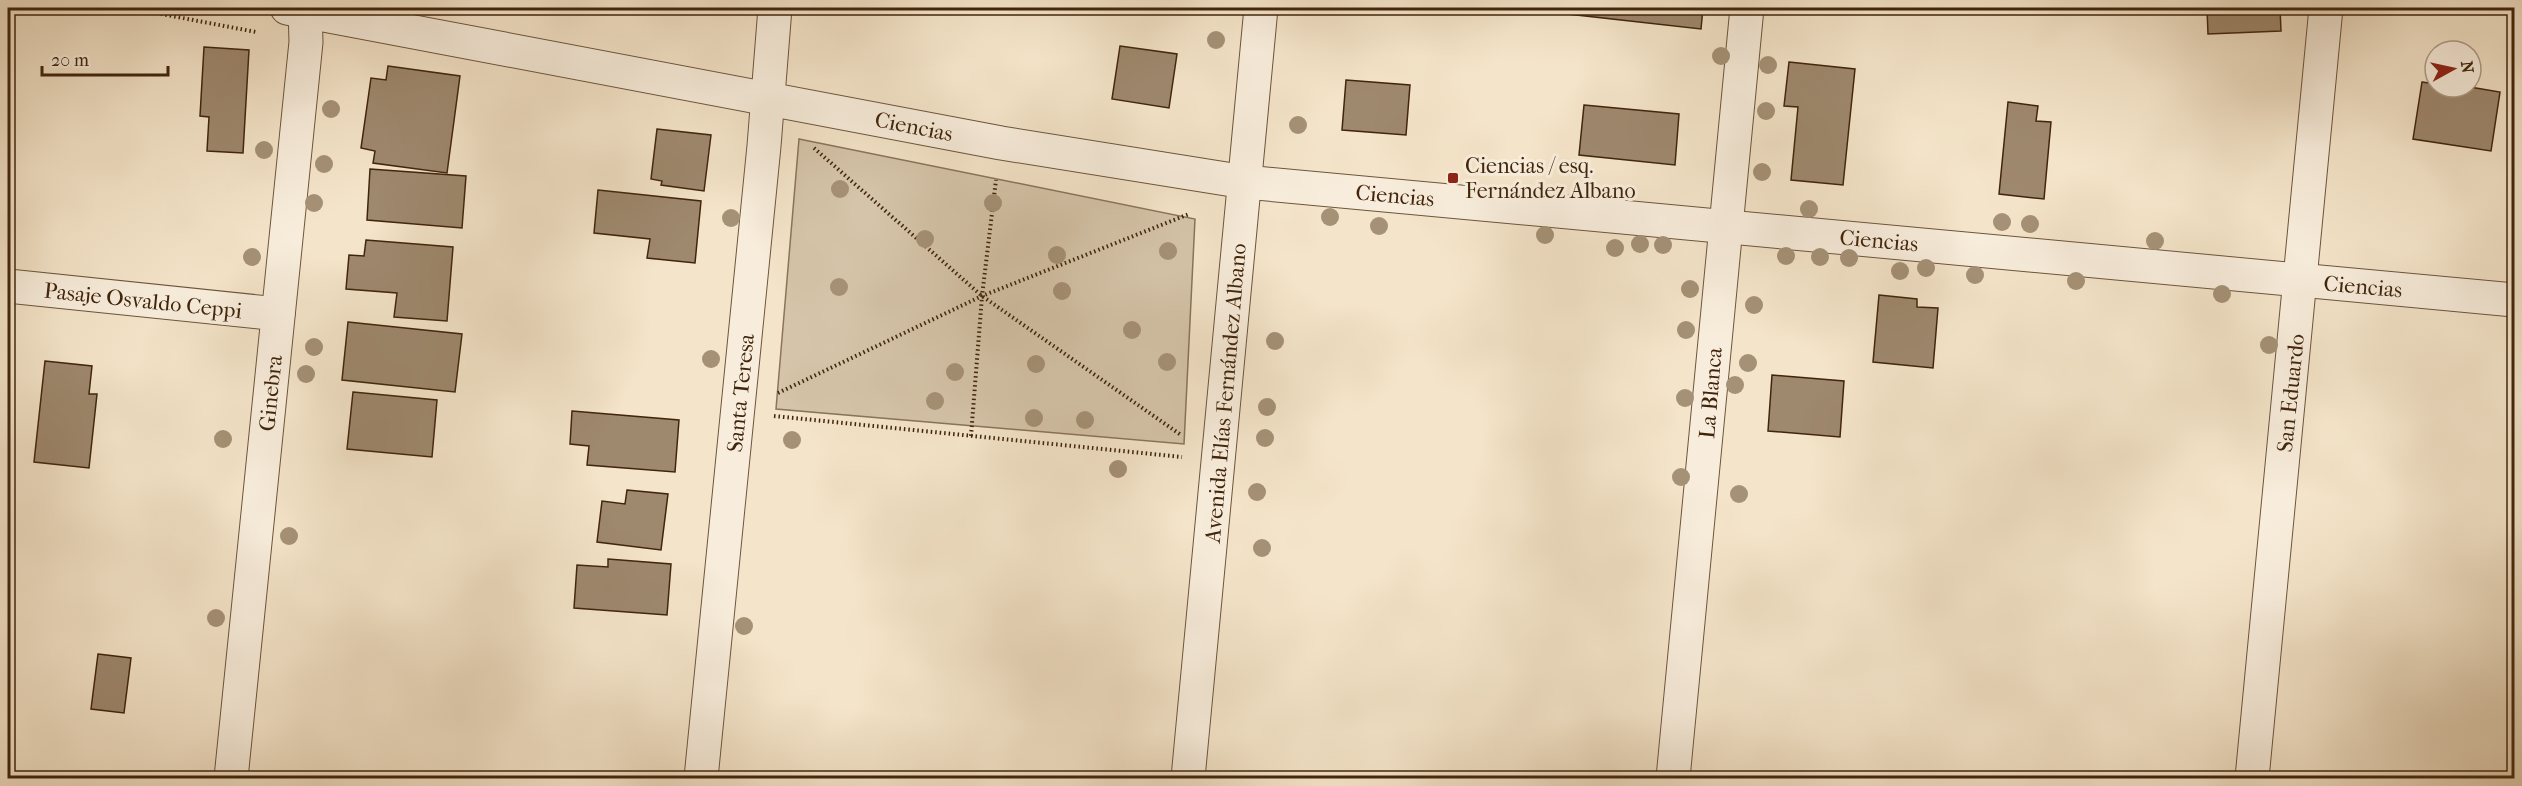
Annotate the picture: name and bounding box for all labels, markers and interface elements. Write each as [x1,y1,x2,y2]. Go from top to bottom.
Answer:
scale bar [42,39,168,77]
north arrow [2423,39,2483,99]
text: 20 m [51,50,89,71]
text: N [2457,60,2478,75]
street label: Ciencias [873,107,955,147]
place label: Ciencias / esq. Fernández Albano [1465,153,1636,204]
marker: Ciencias / esq. Fernández Albano [1446,171,1460,185]
street label: Ciencias [1354,180,1435,212]
street label: Ciencias [1838,225,1919,257]
street label: Avenida Elías Fernández Albano [1200,242,1252,545]
street label: Ciencias [2322,271,2403,303]
street label: Pasaje Osvaldo Ceppi [43,278,244,324]
street label: Santa Teresa [722,332,760,454]
street label: San Eduardo [2272,332,2310,454]
street label: La Blanca [1694,346,1728,440]
street label: Ginebra [254,353,288,433]

